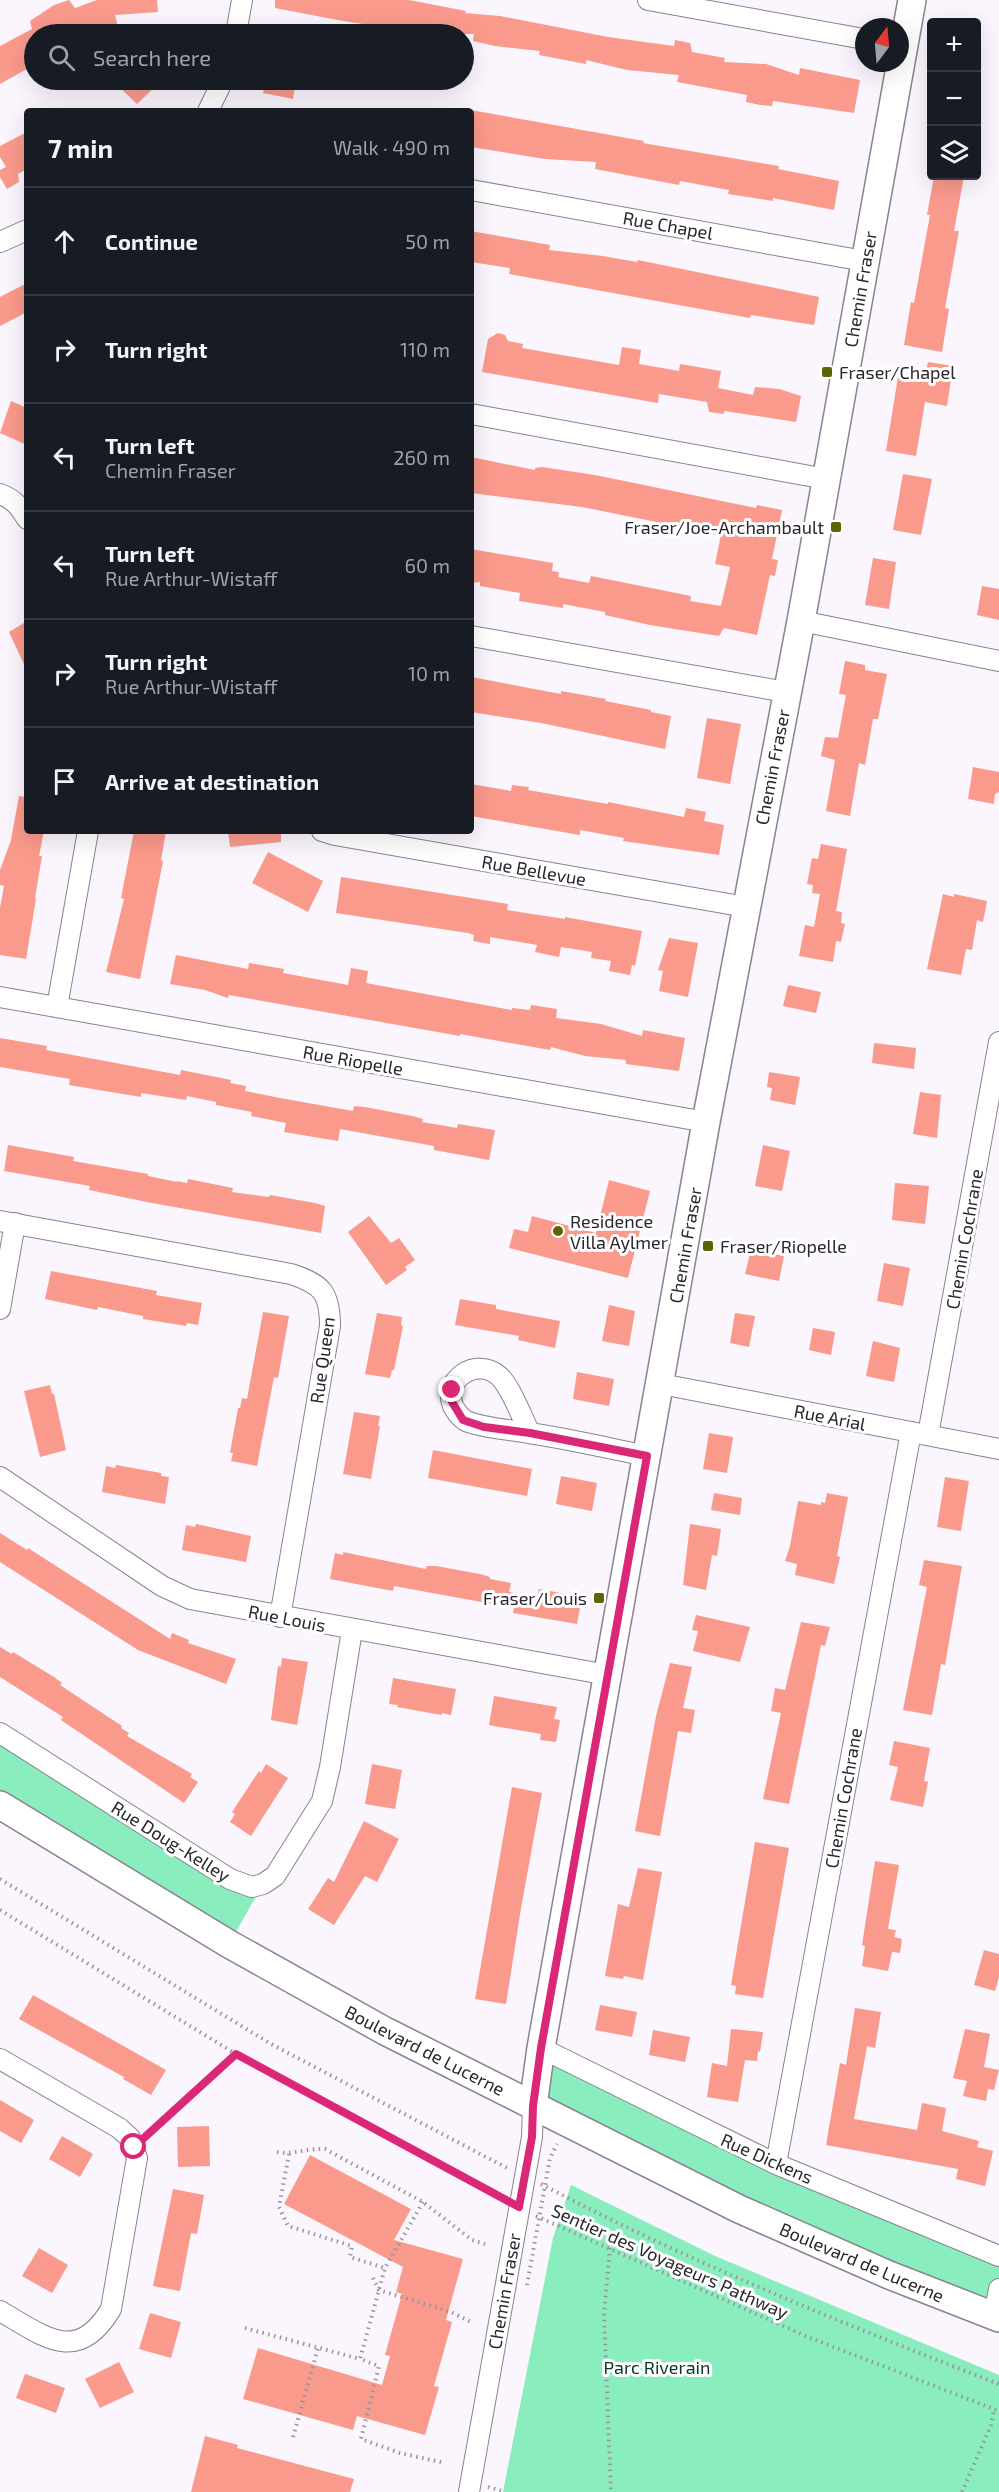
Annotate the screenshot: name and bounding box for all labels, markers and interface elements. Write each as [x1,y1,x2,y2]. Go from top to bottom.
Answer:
north arrow [855,18,909,72]
map controls [927,18,981,180]
button: + [927,18,981,72]
search box [24,24,474,90]
icon: search [45,41,78,74]
text: Search here [93,44,211,70]
button: − [927,72,981,126]
button: layers [927,126,981,180]
text: 7 min [48,132,113,163]
text: Walk · 490 m [333,135,450,159]
street label: Rue Chapel [621,206,715,244]
icon: ahead [48,225,81,258]
text: Continue [105,228,198,254]
text: 50 m [405,229,450,253]
street label: Chemin Fraser [839,229,881,349]
icon: right [48,333,81,366]
text: Turn right [105,336,207,362]
text: 110 m [400,337,450,361]
place label: Fraser/Chapel [839,361,956,383]
marker: Fraser/Chapel [820,365,834,379]
text: Turn left [105,432,194,458]
icon: left [48,441,81,474]
text: 260 m [393,445,450,469]
text: Chemin Fraser [105,458,236,482]
place label: Fraser/Joe-Archambault [624,516,824,538]
marker: Fraser/Joe-Archambault [829,520,843,534]
text: Turn left [105,540,194,566]
icon: left [48,549,81,582]
text: 60 m [405,553,450,577]
text: Rue Arthur-Wistaff [105,566,277,590]
text: Turn right [105,648,207,674]
icon: right [48,657,81,690]
text: 10 m [408,661,450,685]
text: Rue Arthur-Wistaff [105,674,277,698]
street label: Chemin Fraser [750,707,794,827]
icon: arrive [48,765,81,798]
text: Arrive at destination [105,768,319,794]
street label: Rue Bellevue [480,850,588,890]
street label: Rue Riopelle [301,1040,405,1080]
street label: Chemin Cochrane [941,1167,987,1311]
street label: Chemin Fraser [664,1185,706,1305]
place label: Residence Villa Aylmer [570,1210,668,1253]
marker: Residence Villa Aylmer [551,1224,565,1238]
place label: Fraser/Riopelle [720,1235,847,1257]
marker: Fraser/Riopelle [701,1239,715,1253]
street label: Rue Queen [305,1315,339,1405]
route end [438,1376,464,1402]
street label: Rue Arial [792,1399,868,1435]
place label: Fraser/Louis [483,1587,587,1609]
marker: Fraser/Louis [592,1591,606,1605]
street label: Rue Louis [246,1600,328,1636]
street label: Chemin Cochrane [820,1726,866,1870]
street label: Rue Doug-Kelley [108,1796,235,1886]
street label: Boulevard de Lucerne [341,2000,509,2100]
street label: Rue Dickens [718,2128,816,2188]
route start [120,2133,146,2159]
street label: Sentier des Voyageurs Pathway [548,2199,792,2323]
street label: Boulevard de Lucerne [776,2217,948,2307]
street label: Chemin Fraser [483,2231,525,2351]
park label: Parc Riverain [604,2356,710,2378]

